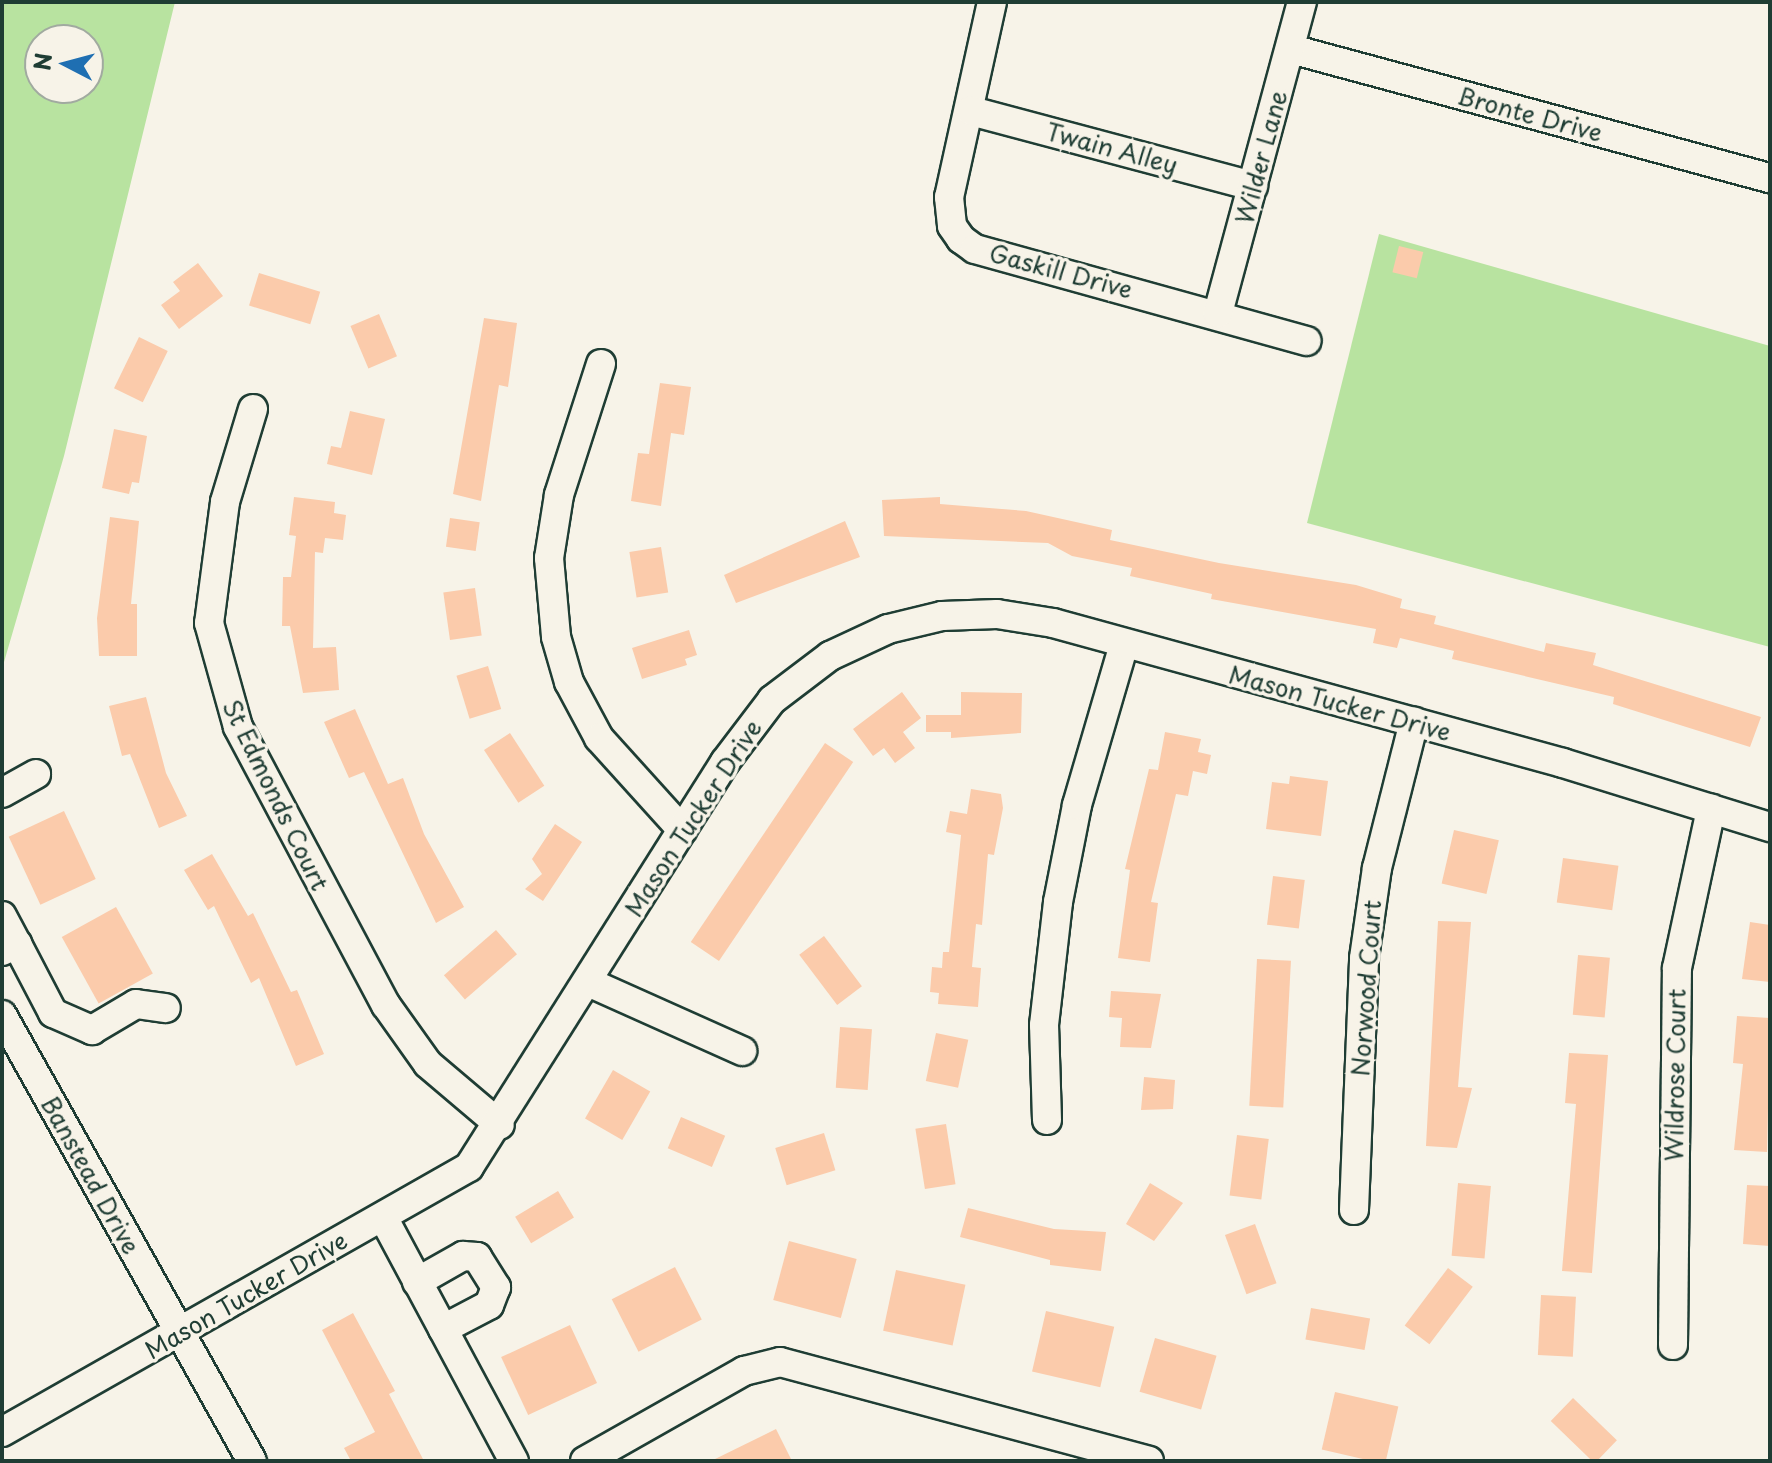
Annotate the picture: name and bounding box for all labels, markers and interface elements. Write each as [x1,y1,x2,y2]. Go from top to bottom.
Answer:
north arrow [24,24,104,104]
text: N [24,51,59,72]
street label: Bronte Drive [1455,81,1605,147]
street label: Wilder Lane [1229,86,1293,228]
street label: Twain Alley [1043,117,1181,179]
street label: Gaskill Drive [986,238,1136,304]
street label: Mason Tucker Drive [1226,659,1454,747]
street label: St Edmonds Court [217,695,335,895]
street label: Mason Tucker Drive [619,714,767,922]
street label: Norwood Court [1345,898,1387,1078]
street label: Wildrose Court [1659,988,1691,1162]
street label: Banstead Drive [36,1091,146,1259]
street label: Mason Tucker Drive [140,1225,352,1365]

